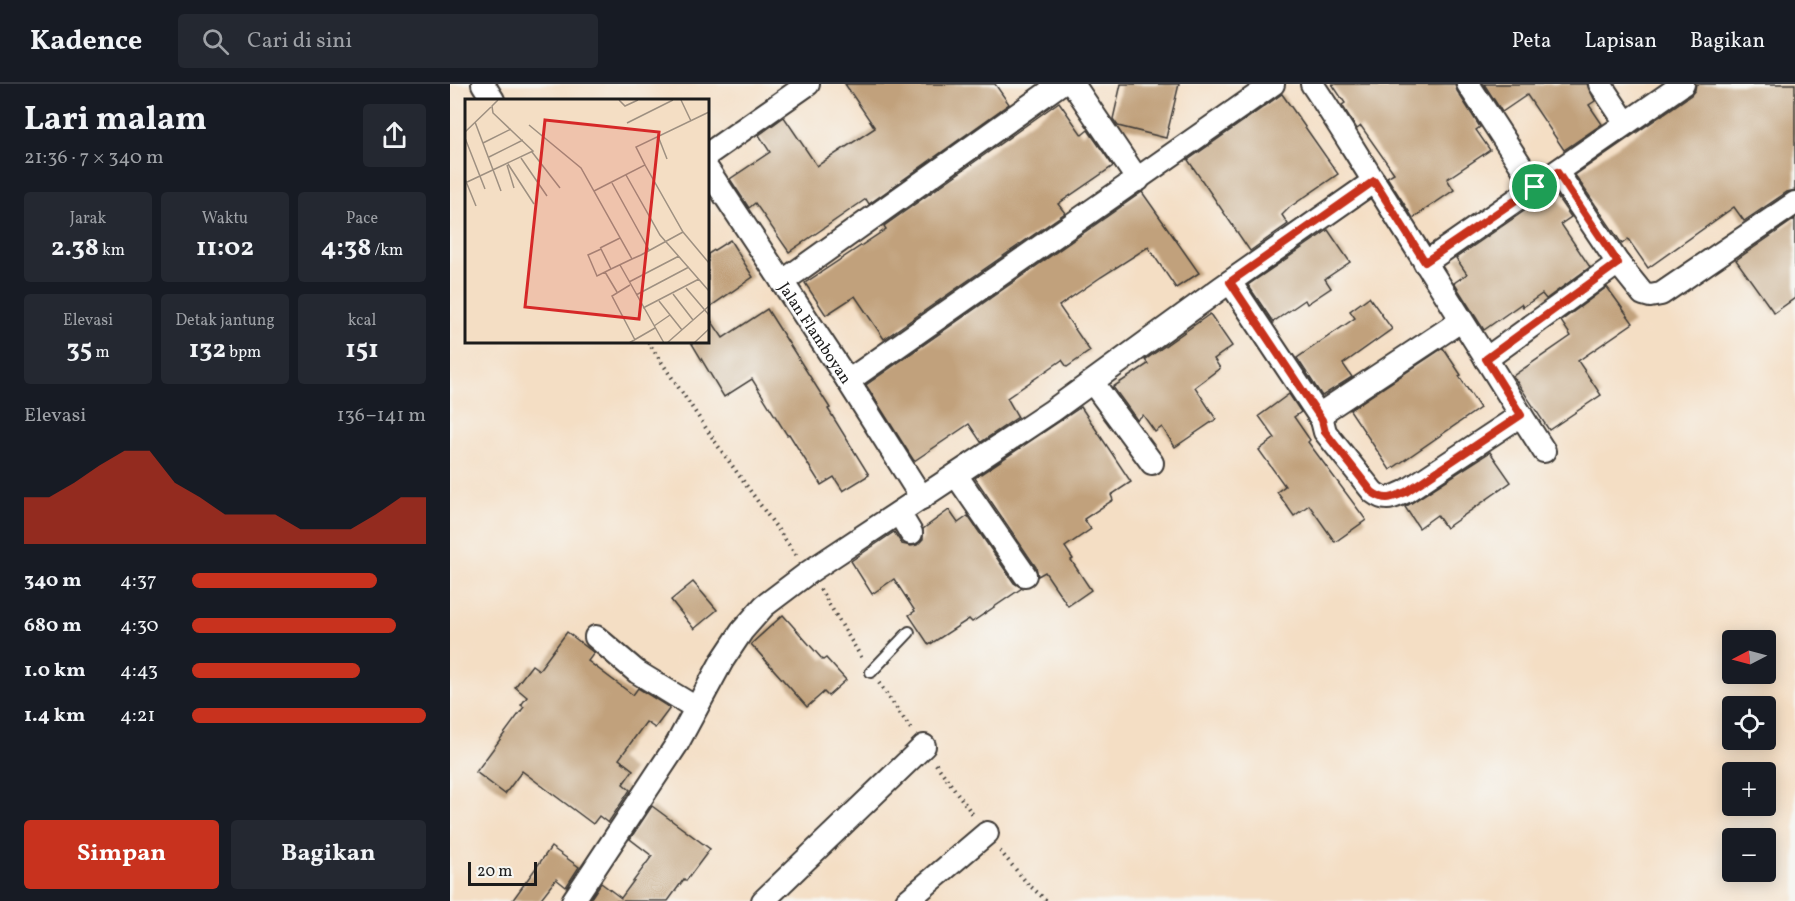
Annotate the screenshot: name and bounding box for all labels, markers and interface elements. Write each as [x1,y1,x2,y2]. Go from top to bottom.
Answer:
search box [178,14,598,68]
text: Kadence [30,22,142,61]
icon: search [199,25,232,58]
text: Cari di sini [247,26,352,57]
text: Peta [1512,27,1551,56]
text: Lapisan [1584,27,1657,56]
text: Bagikan [1690,27,1765,56]
text: Lari malam [24,98,207,144]
inset map [465,99,710,344]
button: share [363,104,426,167]
text: 21:36 · 7 × 340 m [24,144,164,172]
pin [1509,161,1560,212]
icon: arrive [1518,170,1551,203]
text: Jarak [70,208,106,230]
text: Waktu [202,208,248,230]
text: Pace [346,208,378,230]
text: 2.38 [51,230,99,266]
text: 11:02 [196,230,254,266]
text: 4:38 [321,230,371,266]
text: km [99,240,125,262]
text: /km [371,240,403,262]
street label: Jalan Flamboyan [772,278,856,389]
text: Elevasi [63,310,113,332]
text: Detak jantung [175,310,275,332]
text: kcal [348,310,376,332]
text: 35 [66,332,92,368]
text: 132 [189,332,226,368]
text: 151 [345,332,379,368]
text: m [92,342,110,364]
text: bpm [226,342,261,364]
text: Elevasi [24,402,86,430]
text: 136–141 m [337,402,426,430]
text: 340 m [24,567,82,595]
text: 4:37 [120,567,157,595]
text: 680 m [24,612,82,640]
text: 4:30 [120,612,159,640]
north arrow [1722,630,1776,684]
map controls [1722,630,1776,882]
text: 1.0 km [24,657,86,685]
text: 4:43 [120,657,158,685]
button: locate [1722,696,1776,750]
text: 1.4 km [24,702,85,730]
text: 4:21 [120,702,155,730]
button: + [1722,762,1776,816]
button: Simpan [24,820,219,889]
button: Bagikan [231,820,426,889]
button: − [1722,828,1776,882]
scale bar [468,859,537,886]
text: 20 m [477,861,512,883]

